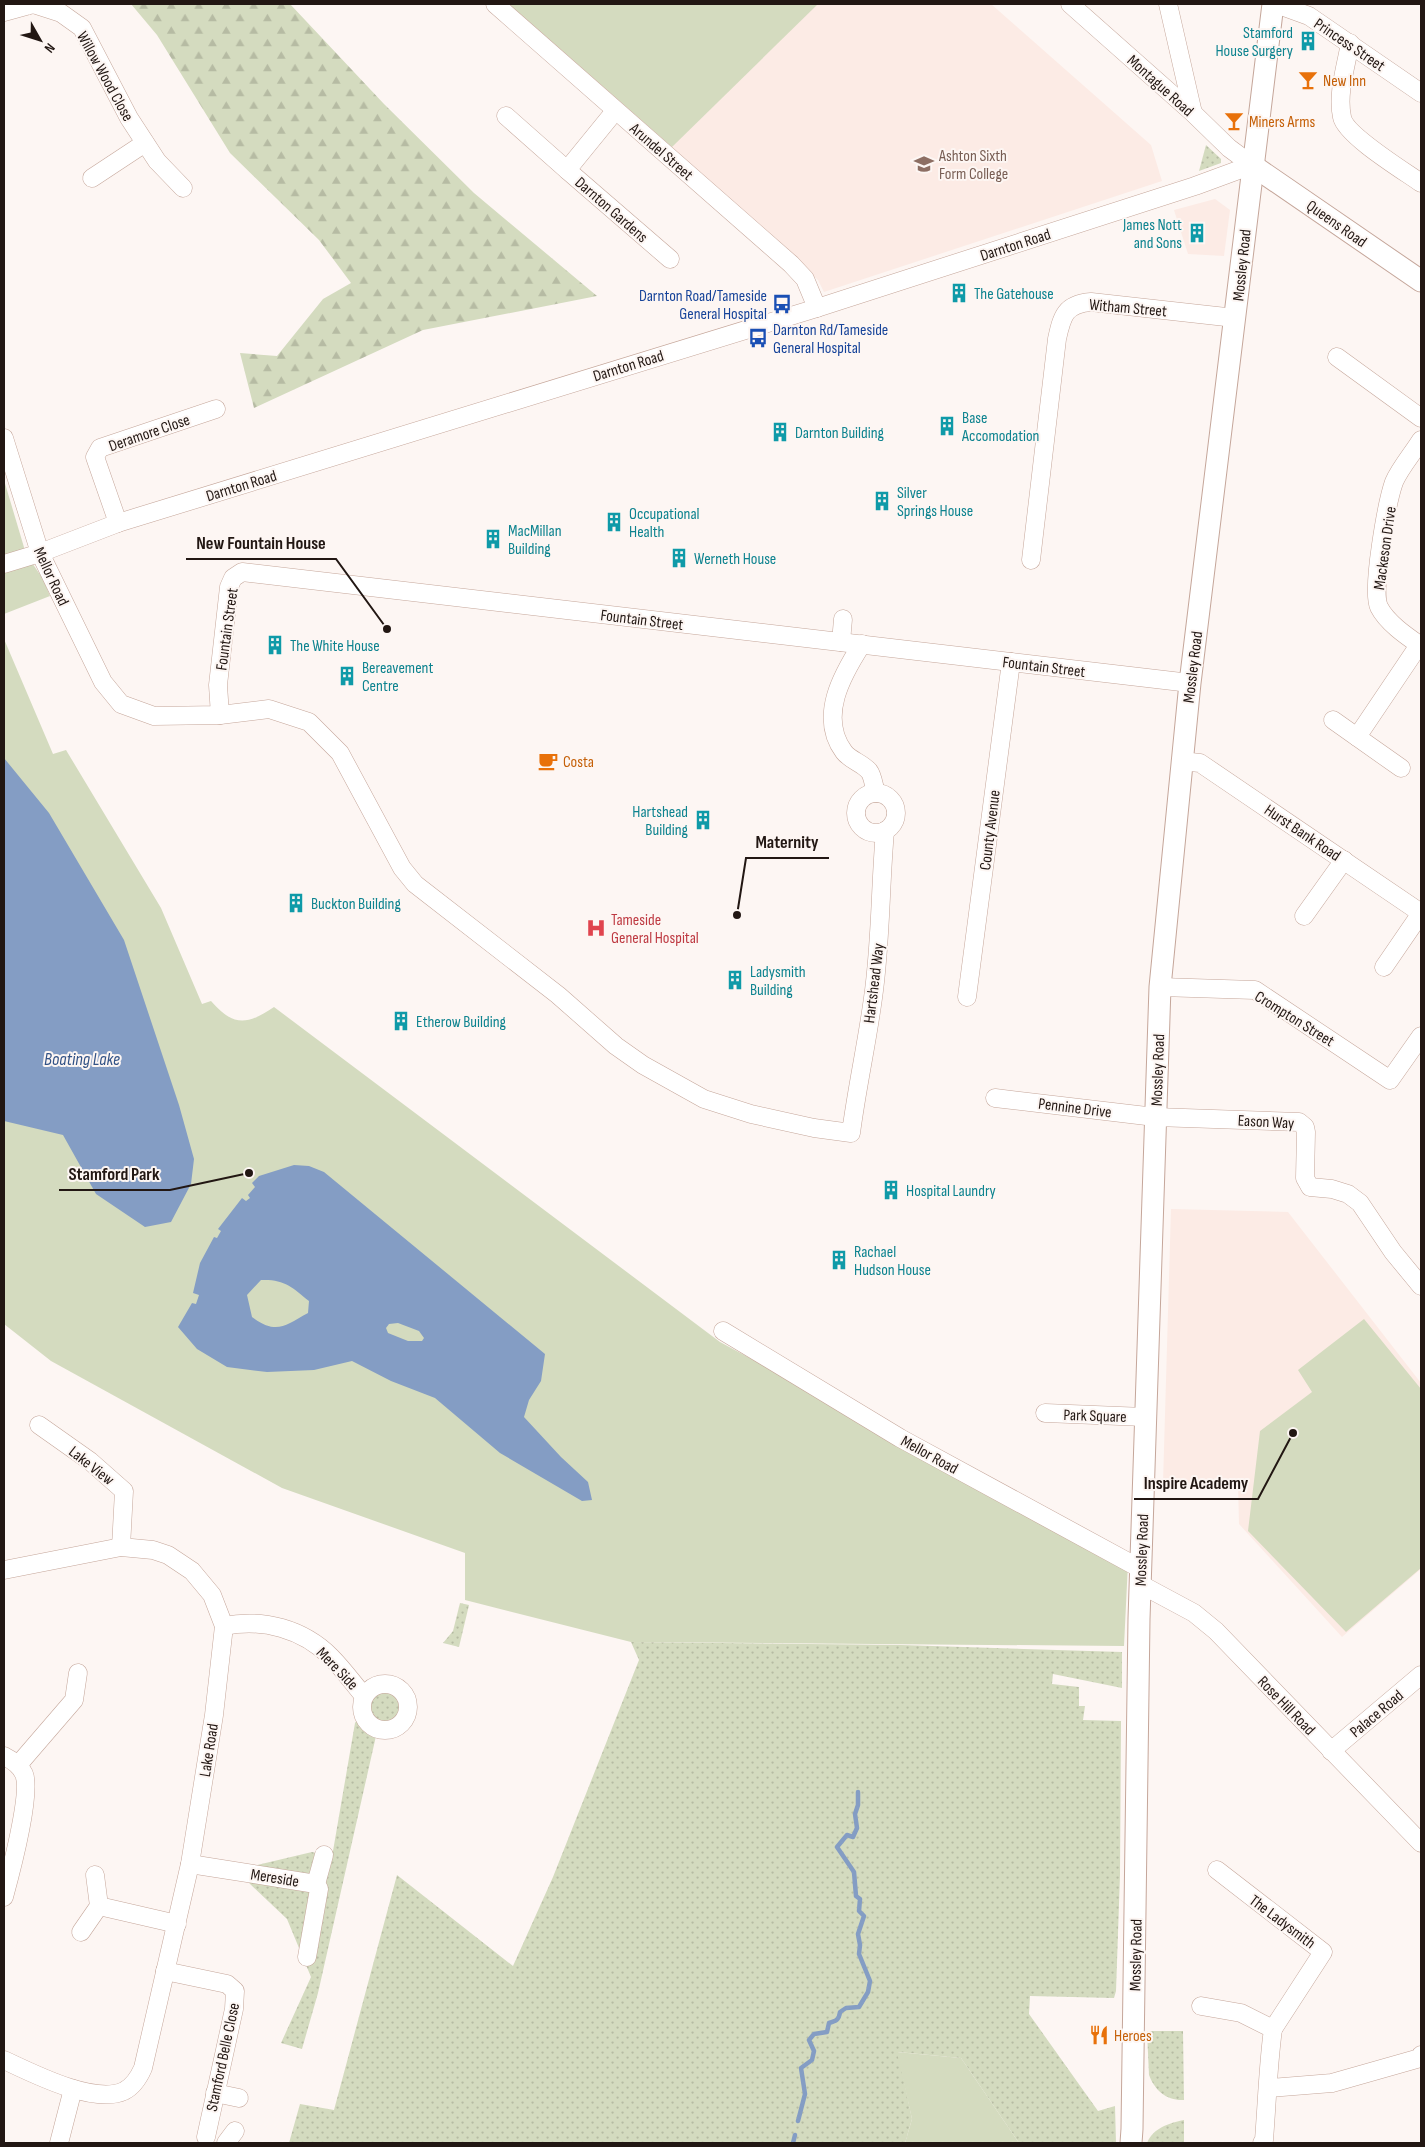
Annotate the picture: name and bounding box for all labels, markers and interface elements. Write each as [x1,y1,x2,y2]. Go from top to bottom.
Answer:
north arrow [15,15,65,65]
street label: Princess Street [1310,15,1388,76]
place label: Stamford House Surgery [1215,24,1293,61]
street label: Willow Wood Close [72,29,137,125]
building icon: Stamford House Surgery [1297,30,1319,52]
text: N [41,40,59,56]
street label: Montague Road [1123,51,1197,121]
bar icon: New Inn [1297,69,1319,91]
place label: New Inn [1323,72,1366,91]
bar icon: Miners Arms [1223,110,1245,132]
place label: Miners Arms [1249,113,1315,132]
street label: Arundel Street [625,119,697,185]
place label: Ashton Sixth Form College [938,147,1008,184]
school or university icon: Ashton Sixth Form College [913,153,935,175]
street label: Darnton Gardens [571,173,652,247]
street label: Queens Road [1302,197,1370,252]
place label: James Nott and Sons [1122,216,1182,253]
building icon: James Nott and Sons [1186,222,1208,244]
street label: Darnton Road [978,225,1053,266]
street label: Mossley Road [1229,228,1256,302]
building icon: The Gatehouse [948,282,970,304]
place label: The Gatehouse [974,285,1054,304]
place label: Darnton Road/Tameside General Hospital [639,287,767,324]
bus stop icon: Darnton Road/Tameside General Hospital [771,293,793,315]
street label: Witham Street [1088,296,1168,321]
place label: Darnton Rd/Tameside General Hospital [773,321,888,358]
bus stop icon: Darnton Rd/Tameside General Hospital [747,327,769,349]
street label: Darnton Road [591,347,666,386]
place label: Base Accomodation [961,409,1039,446]
street label: Deramore Close [106,411,193,456]
building icon: Base Accomodation [936,415,958,437]
building icon: Darnton Building [769,421,791,443]
place label: Darnton Building [795,424,884,443]
street label: Darnton Road [204,467,279,506]
place label: Silver Springs House [897,484,973,521]
building icon: Silver Springs House [871,490,893,512]
place label: Occupational Health [629,505,700,542]
street label: Mackeson Drive [1370,505,1401,591]
building icon: Occupational Health [603,511,625,533]
place label: MacMillan Building [508,522,562,559]
callout: New Fountain House [186,526,336,559]
building icon: MacMillan Building [482,528,504,550]
text: New Fountain House [196,533,326,554]
street label: Mellor Road [29,544,72,609]
building icon: Werneth House [668,547,690,569]
place label: Werneth House [694,550,776,569]
street label: Fountain Street [212,587,243,672]
street label: Fountain Street [599,606,684,635]
street label: Mossley Road [1180,630,1207,704]
building icon: The White House [264,634,286,656]
place label: The White House [290,637,380,656]
street label: Fountain Street [1001,653,1086,682]
place label: Bereavement Centre [362,659,434,696]
building icon: Bereavement Centre [336,665,358,687]
cafe icon: Costa [537,750,559,772]
place label: Costa [563,753,594,772]
street label: County Avenue [976,789,1005,871]
street label: Hurst Bank Road [1260,801,1344,866]
place label: Hartshead Building [632,803,688,840]
building icon: Hartshead Building [692,809,714,831]
callout: Maternity [746,825,829,858]
text: Maternity [755,832,819,853]
building icon: Buckton Building [285,892,307,914]
place label: Buckton Building [311,895,401,914]
place label: Tameside General Hospital [611,911,699,948]
hospital icon: Tameside General Hospital [585,917,607,939]
street label: Hartshead Way [860,942,889,1024]
place label: Ladysmith Building [750,963,806,1000]
building icon: Ladysmith Building [724,969,746,991]
street label: Crompton Street [1251,987,1338,1051]
building icon: Etherow Building [390,1010,412,1032]
place label: Etherow Building [416,1013,506,1032]
street label: Mossley Road [1148,1034,1169,1106]
water label: Boating Lake [44,1049,120,1070]
street label: Pennine Drive [1037,1095,1113,1122]
street label: Eason Way [1237,1112,1295,1133]
callout: Stamford Park [59,1157,170,1190]
text: Stamford Park [69,1164,160,1185]
building icon: Hospital Laundry [880,1179,902,1201]
place label: Hospital Laundry [906,1182,996,1201]
place label: Rachael Hudson House [854,1243,931,1280]
building icon: Rachael Hudson House [828,1249,850,1271]
street label: Park Square [1063,1406,1127,1427]
street label: Mellor Road [897,1432,961,1479]
street label: Lake View [65,1443,118,1490]
callout: Inspire Academy [1134,1466,1258,1499]
text: Inspire Academy [1144,1473,1249,1494]
street label: Mossley Road [1132,1514,1153,1586]
street label: Mere Side [312,1644,362,1694]
street label: Rose Hill Road [1253,1673,1319,1740]
street label: Palace Road [1346,1686,1408,1742]
street label: Lake Road [196,1722,223,1778]
street label: Mereside [249,1865,300,1892]
street label: The Ladysmith [1245,1891,1319,1953]
street label: Mossley Road [1126,1919,1147,1991]
street label: Stamford Belle Close [203,2001,244,2113]
restaurant icon: Heroes [1088,2024,1110,2046]
place label: Heroes [1114,2027,1152,2046]

